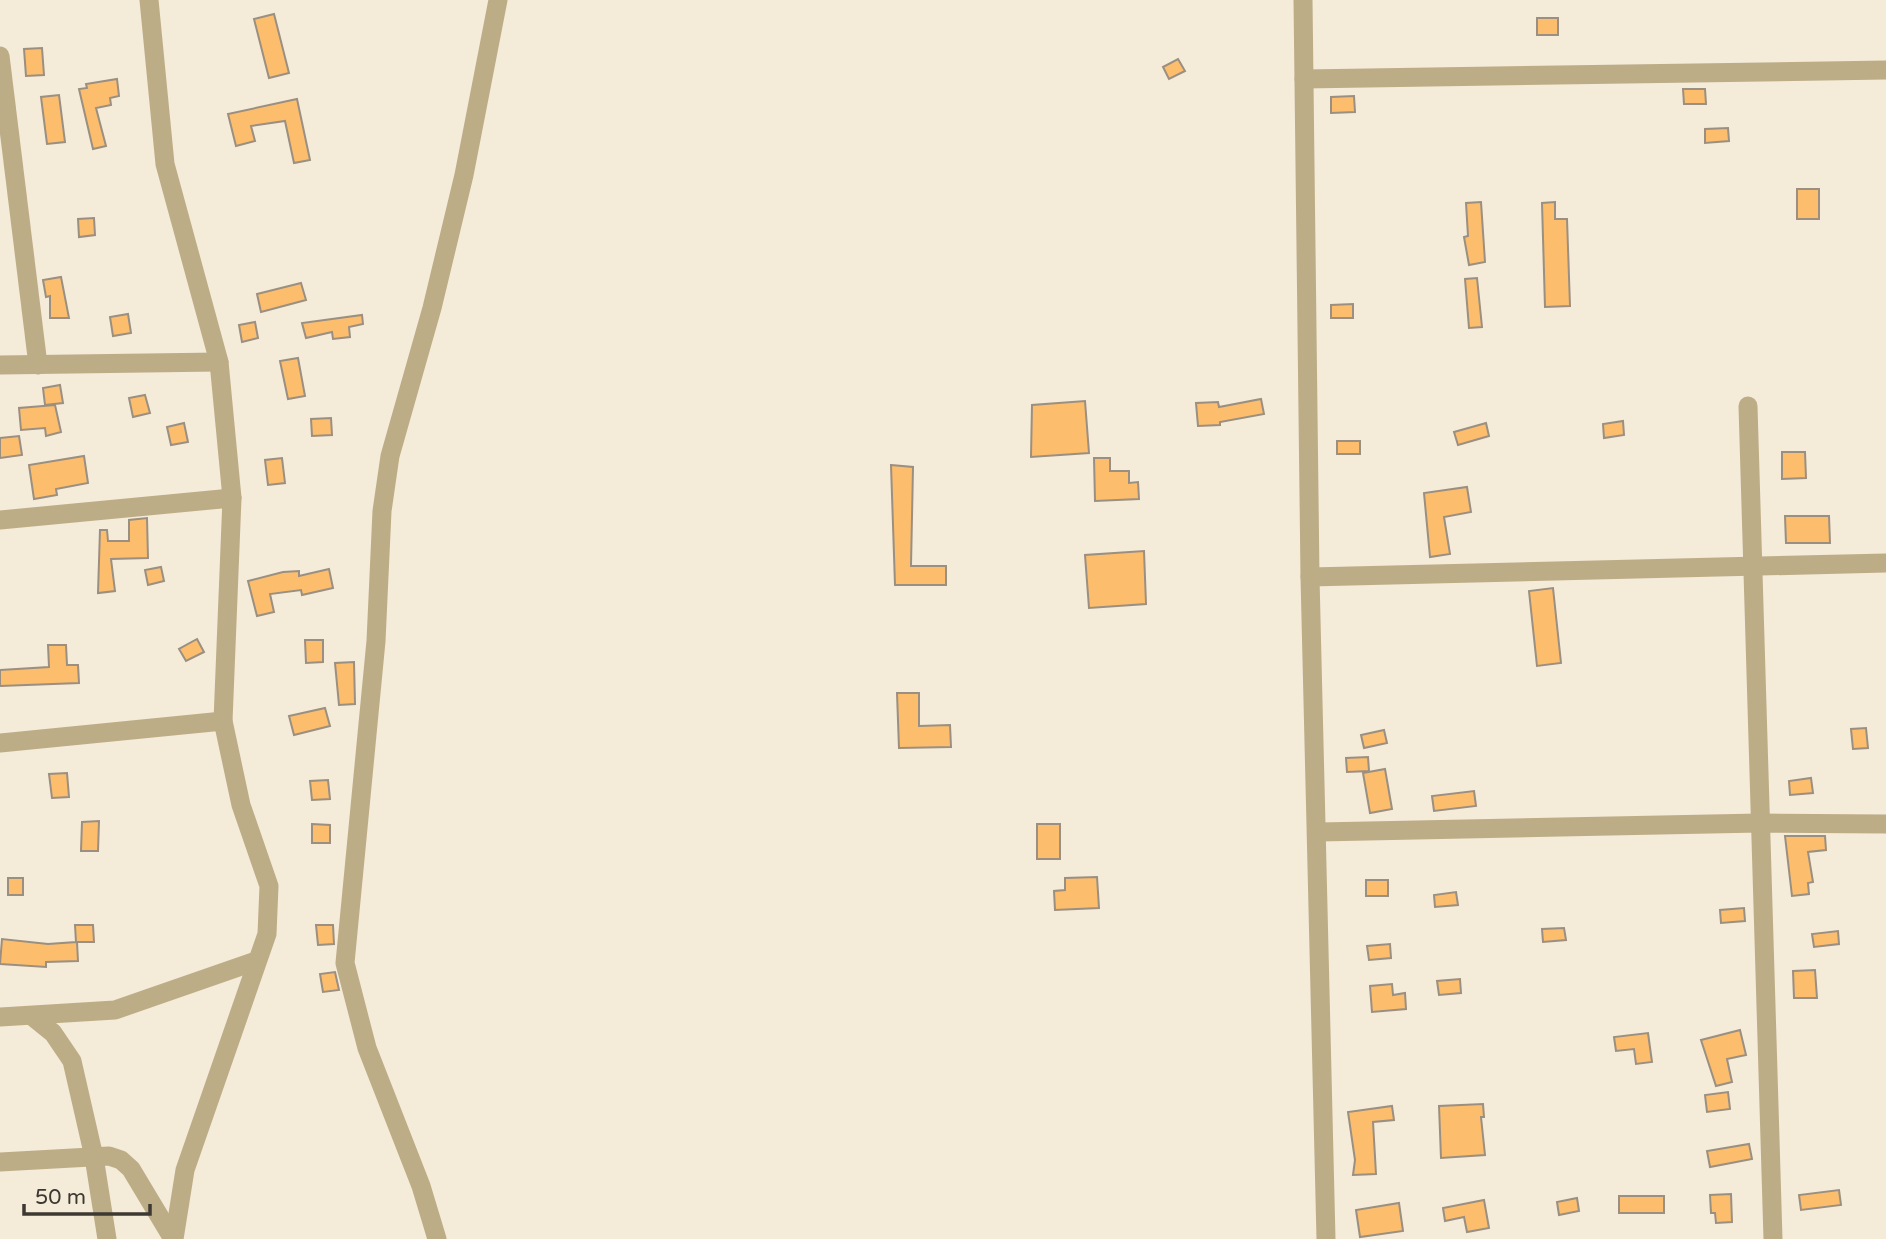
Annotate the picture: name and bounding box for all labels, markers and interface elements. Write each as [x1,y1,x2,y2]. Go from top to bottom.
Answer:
scale bar [24,1172,150,1216]
text: 50 m [35,1185,86,1210]

